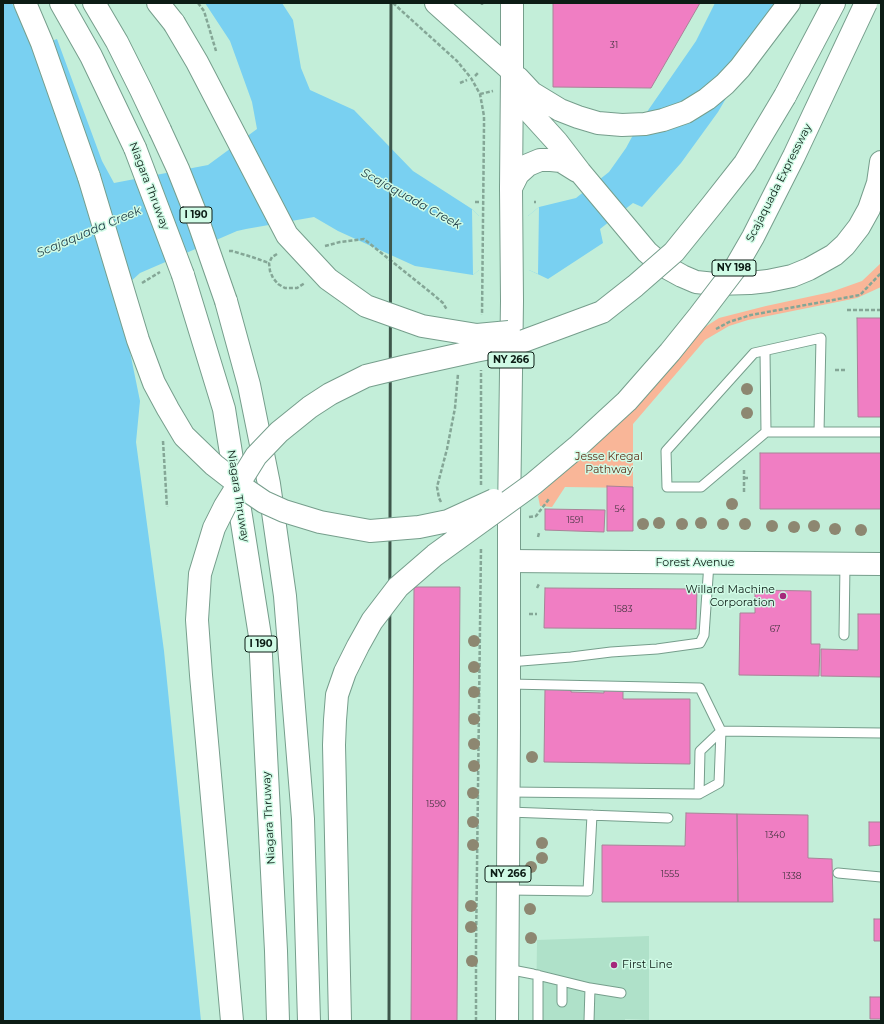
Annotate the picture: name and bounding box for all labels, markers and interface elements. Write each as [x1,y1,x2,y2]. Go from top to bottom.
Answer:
house number: 31 [610,40,618,50]
street label: Scajaquada Expressway [743,122,815,244]
street label: Niagara Thruway [126,140,172,232]
water label: Scajaquada Creek [358,165,464,233]
water label: Scajaquada Creek [35,203,143,261]
road number: I 190 [180,207,212,223]
road number: NY 198 [712,260,756,276]
road number: NY 266 [488,352,534,368]
street label: Niagara Thruway [224,449,252,543]
park label: Jesse Kregal Pathway [575,450,643,476]
house number: 54 [614,504,626,514]
house number: 1591 [566,515,584,525]
street label: Forest Avenue [656,556,734,570]
place label: Willard Machine Corporation [685,583,775,609]
marker: Willard Machine Corporation [778,591,788,601]
house number: 1583 [613,604,633,614]
house number: 67 [770,624,780,634]
road number: I 190 [245,636,277,652]
street label: Niagara Thruway [260,771,278,865]
house number: 1590 [426,799,446,809]
house number: 1340 [765,830,785,840]
road number: NY 266 [485,866,531,882]
house number: 1555 [661,869,679,879]
house number: 1338 [782,871,802,881]
place label: First Line [622,958,673,972]
marker: First Line [609,960,619,970]

